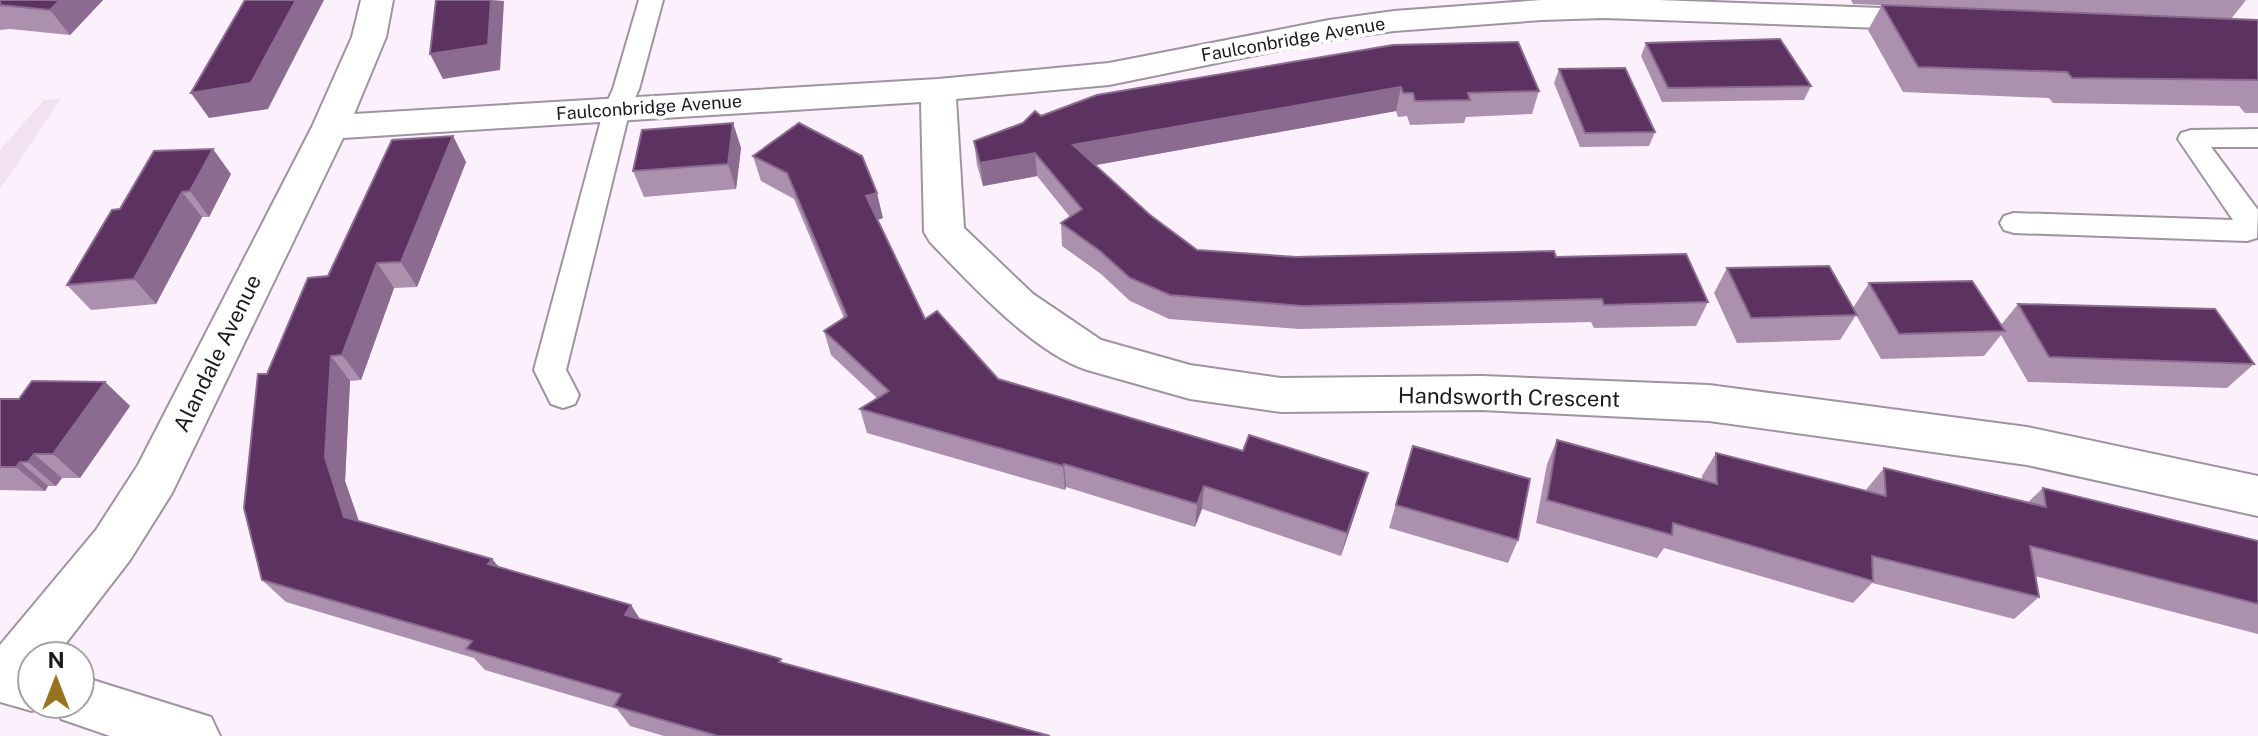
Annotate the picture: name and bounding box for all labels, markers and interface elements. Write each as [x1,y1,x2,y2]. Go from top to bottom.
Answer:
street label: Faulconbridge Avenue [1199,12,1387,66]
street label: Faulconbridge Avenue [555,90,743,124]
street label: Alandale Avenue [168,270,266,436]
street label: Handsworth Crescent [1398,382,1620,412]
north arrow [16,640,96,720]
text: N [47,647,65,673]

